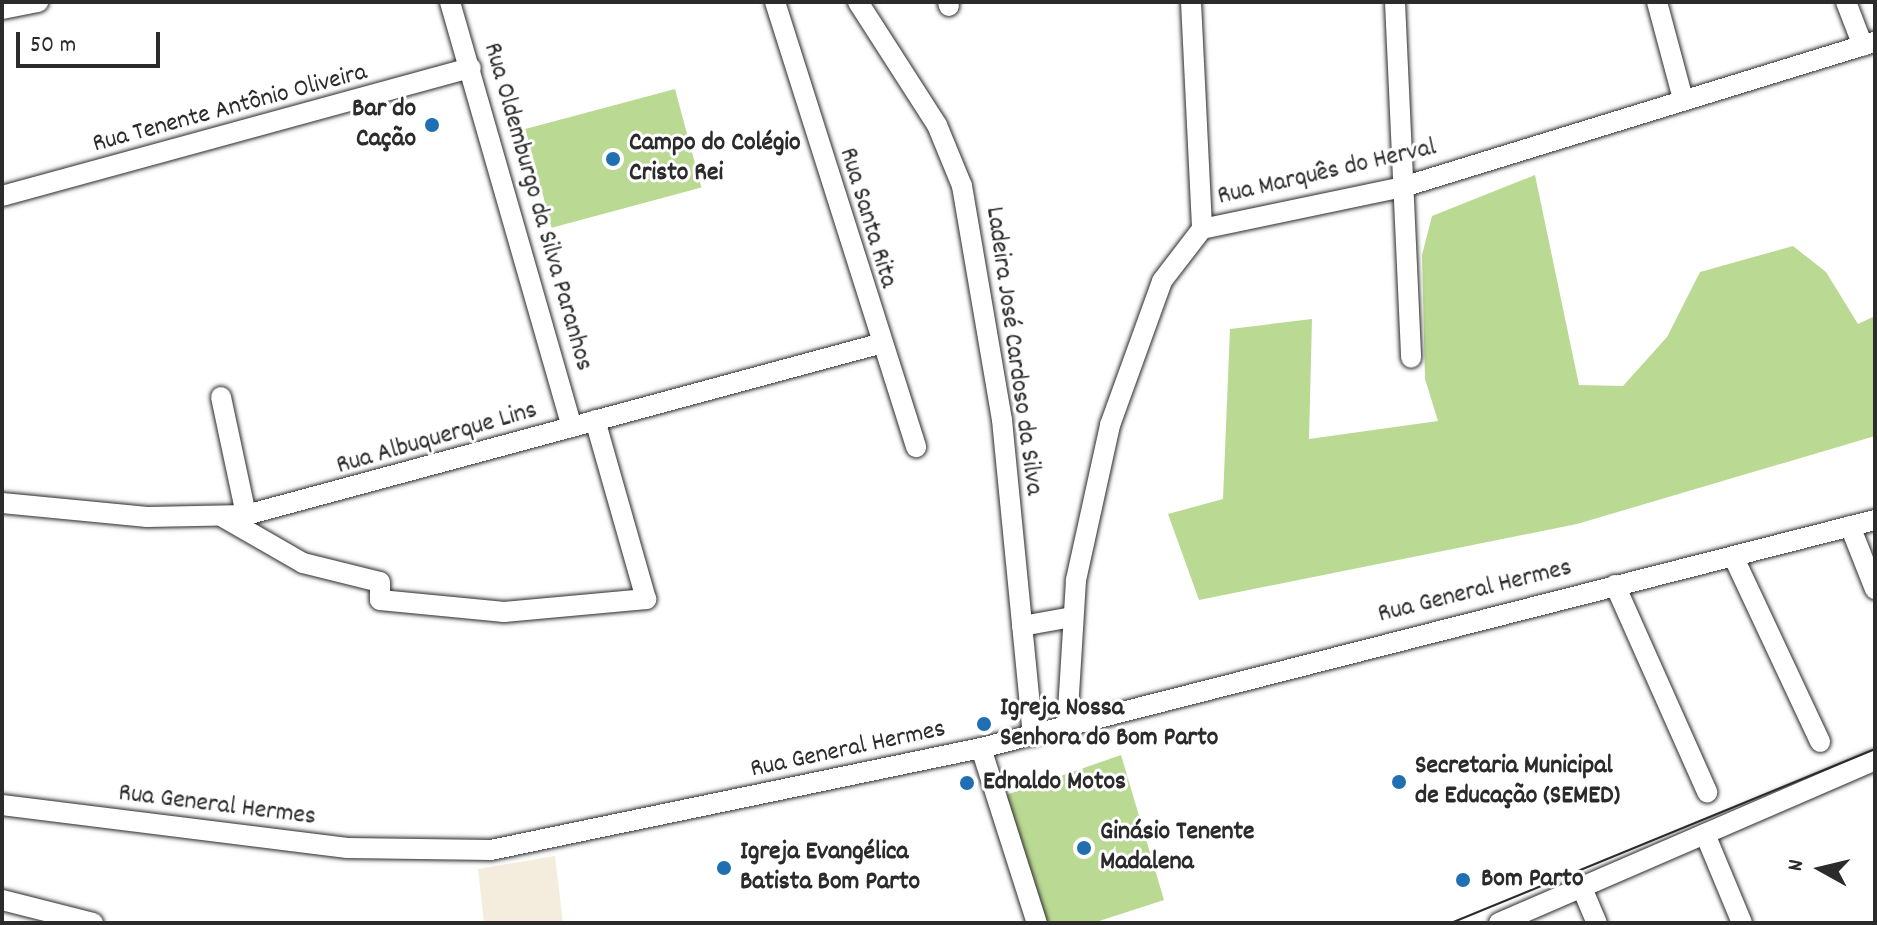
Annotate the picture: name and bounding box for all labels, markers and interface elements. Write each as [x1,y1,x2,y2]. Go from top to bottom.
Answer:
scale bar [20,16,164,66]
text: 50 m [30,29,76,63]
street label: Rua Oldemburgo da Silva Paranhos [475,39,599,375]
street label: Rua Tenente Antônio Oliveira [89,57,371,161]
place label: Bar do Cação [352,94,416,156]
marker: Bar do Cação [423,116,441,134]
place label: Campo do Colégio Cristo Rei [629,128,801,190]
street label: Rua Marquês do Herval [1215,133,1439,213]
street label: Rua Santa Rita [831,144,903,292]
marker: Campo do Colégio Cristo Rei [604,150,622,168]
street label: Ladeira José Cardoso da Silva [977,205,1049,497]
street label: Rua Albuquerque Lins [333,395,541,483]
street label: Rua General Hermes [1375,553,1575,631]
place label: Igreja Nossa Senhora do Bom Parto [1000,693,1218,754]
street label: Rua General Hermes [748,714,948,786]
marker: Igreja Nossa Senhora do Bom Parto [975,715,993,733]
place label: Secretaria Municipal de Educação (SEMED) [1415,751,1620,812]
place label: Ednaldo Motos [983,767,1126,799]
marker: Secretaria Municipal de Educação (SEMED) [1390,773,1408,791]
marker: Ednaldo Motos [958,774,976,792]
street label: Rua General Hermes [117,778,317,834]
place label: Ginásio Tenente Madalena [1100,817,1254,878]
north arrow [1781,829,1861,909]
place label: Igreja Evangélica Batista Bom Parto [740,837,920,898]
marker: Ginásio Tenente Madalena [1075,839,1093,857]
text: N [1781,858,1813,873]
marker: Igreja Evangélica Batista Bom Parto [715,859,733,877]
place label: Bom Parto [1481,864,1584,896]
marker: Bom Parto [1452,869,1474,891]

